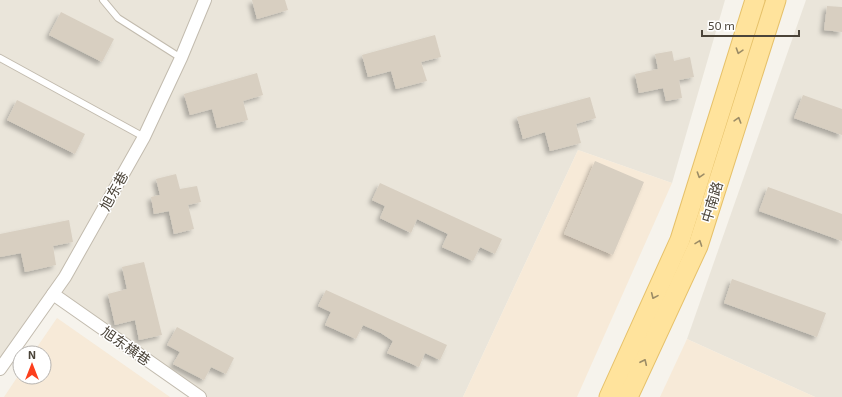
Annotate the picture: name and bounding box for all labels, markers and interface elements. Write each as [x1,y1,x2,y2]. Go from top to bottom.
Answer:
scale bar [702,12,799,38]
text: 50 m [708,18,735,32]
one-way arrow [735,47,744,54]
one-way arrow [733,116,742,123]
street label: 旭东巷 [96,168,131,213]
one-way arrow [696,171,705,178]
street label: 中南路 [697,179,726,224]
one-way arrow [694,240,702,247]
one-way arrow [651,292,659,299]
street label: 旭东横巷 [98,323,154,369]
north arrow [12,345,52,385]
text: N [28,348,36,361]
one-way arrow [640,358,648,365]

